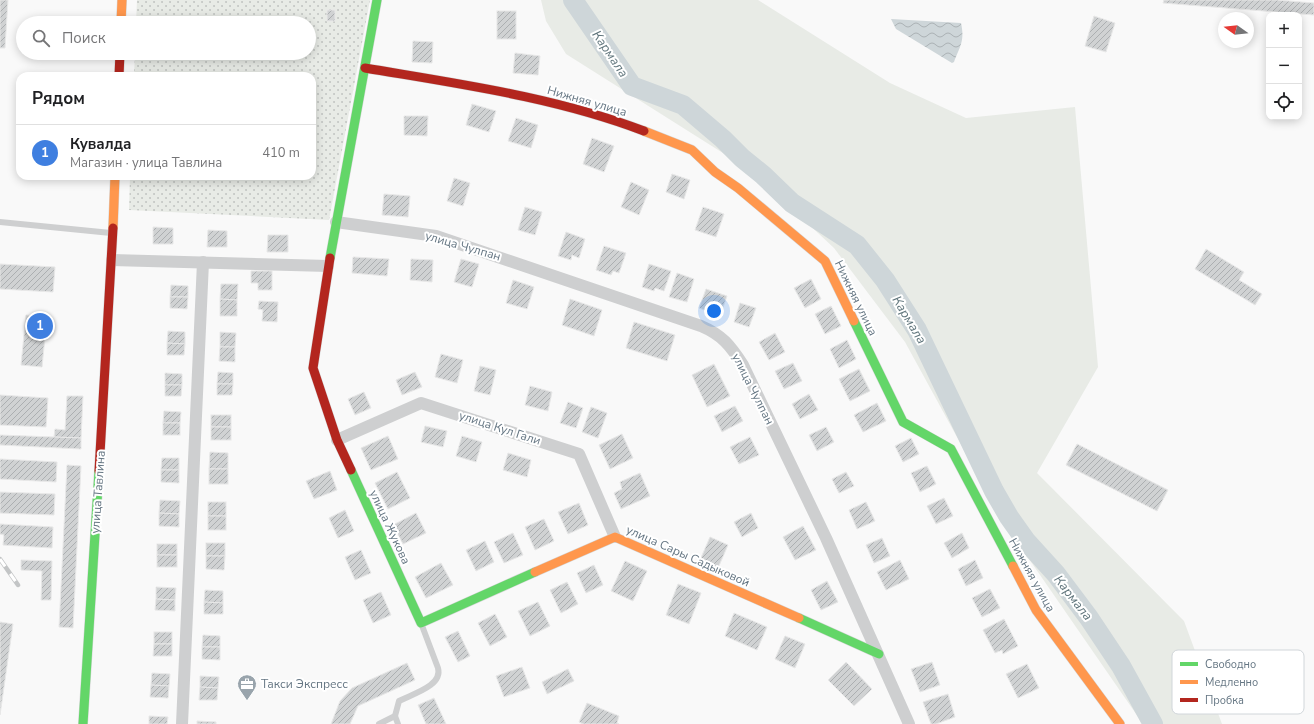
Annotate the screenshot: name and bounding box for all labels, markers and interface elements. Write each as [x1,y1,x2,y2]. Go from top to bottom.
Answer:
north arrow [1218,12,1254,48]
map controls [1266,12,1302,120]
button: + [1266,12,1302,48]
search box [16,16,316,60]
icon: search [30,27,52,49]
water label: Кармала [588,27,632,81]
text: Поиск [62,28,106,48]
button: − [1266,48,1302,84]
street label: Нижняя улица [545,82,629,120]
button: locate [1266,84,1302,120]
text: Рядом [32,87,85,110]
text: Кувалда [70,134,131,154]
text: 1 [41,144,49,162]
text: 410 m [262,144,300,162]
text: Магазин · улица Тавлина [70,154,222,172]
street label: улица Чулпан [423,228,503,264]
street label: Нижняя улица [831,258,881,338]
water label: Кармала [888,293,930,347]
your location [704,301,724,321]
pin: 1 [27,311,53,341]
street label: улица Чулпан [728,351,778,427]
street label: улица Кул Гали [457,407,543,449]
street label: улица Тавлина [87,450,109,534]
street label: улица Жукова [366,487,414,567]
street label: улица Сары Садыковой [624,522,752,590]
street label: Нижняя улица [1005,535,1059,615]
water label: Кармала [1050,572,1096,624]
legend [1172,650,1304,714]
text: Свободно [1205,657,1256,672]
office icon: Такси Экспресс [236,673,258,701]
text: Медленно [1205,675,1258,690]
place label: Такси Экспресс [261,676,348,692]
text: Пробка [1205,693,1244,708]

